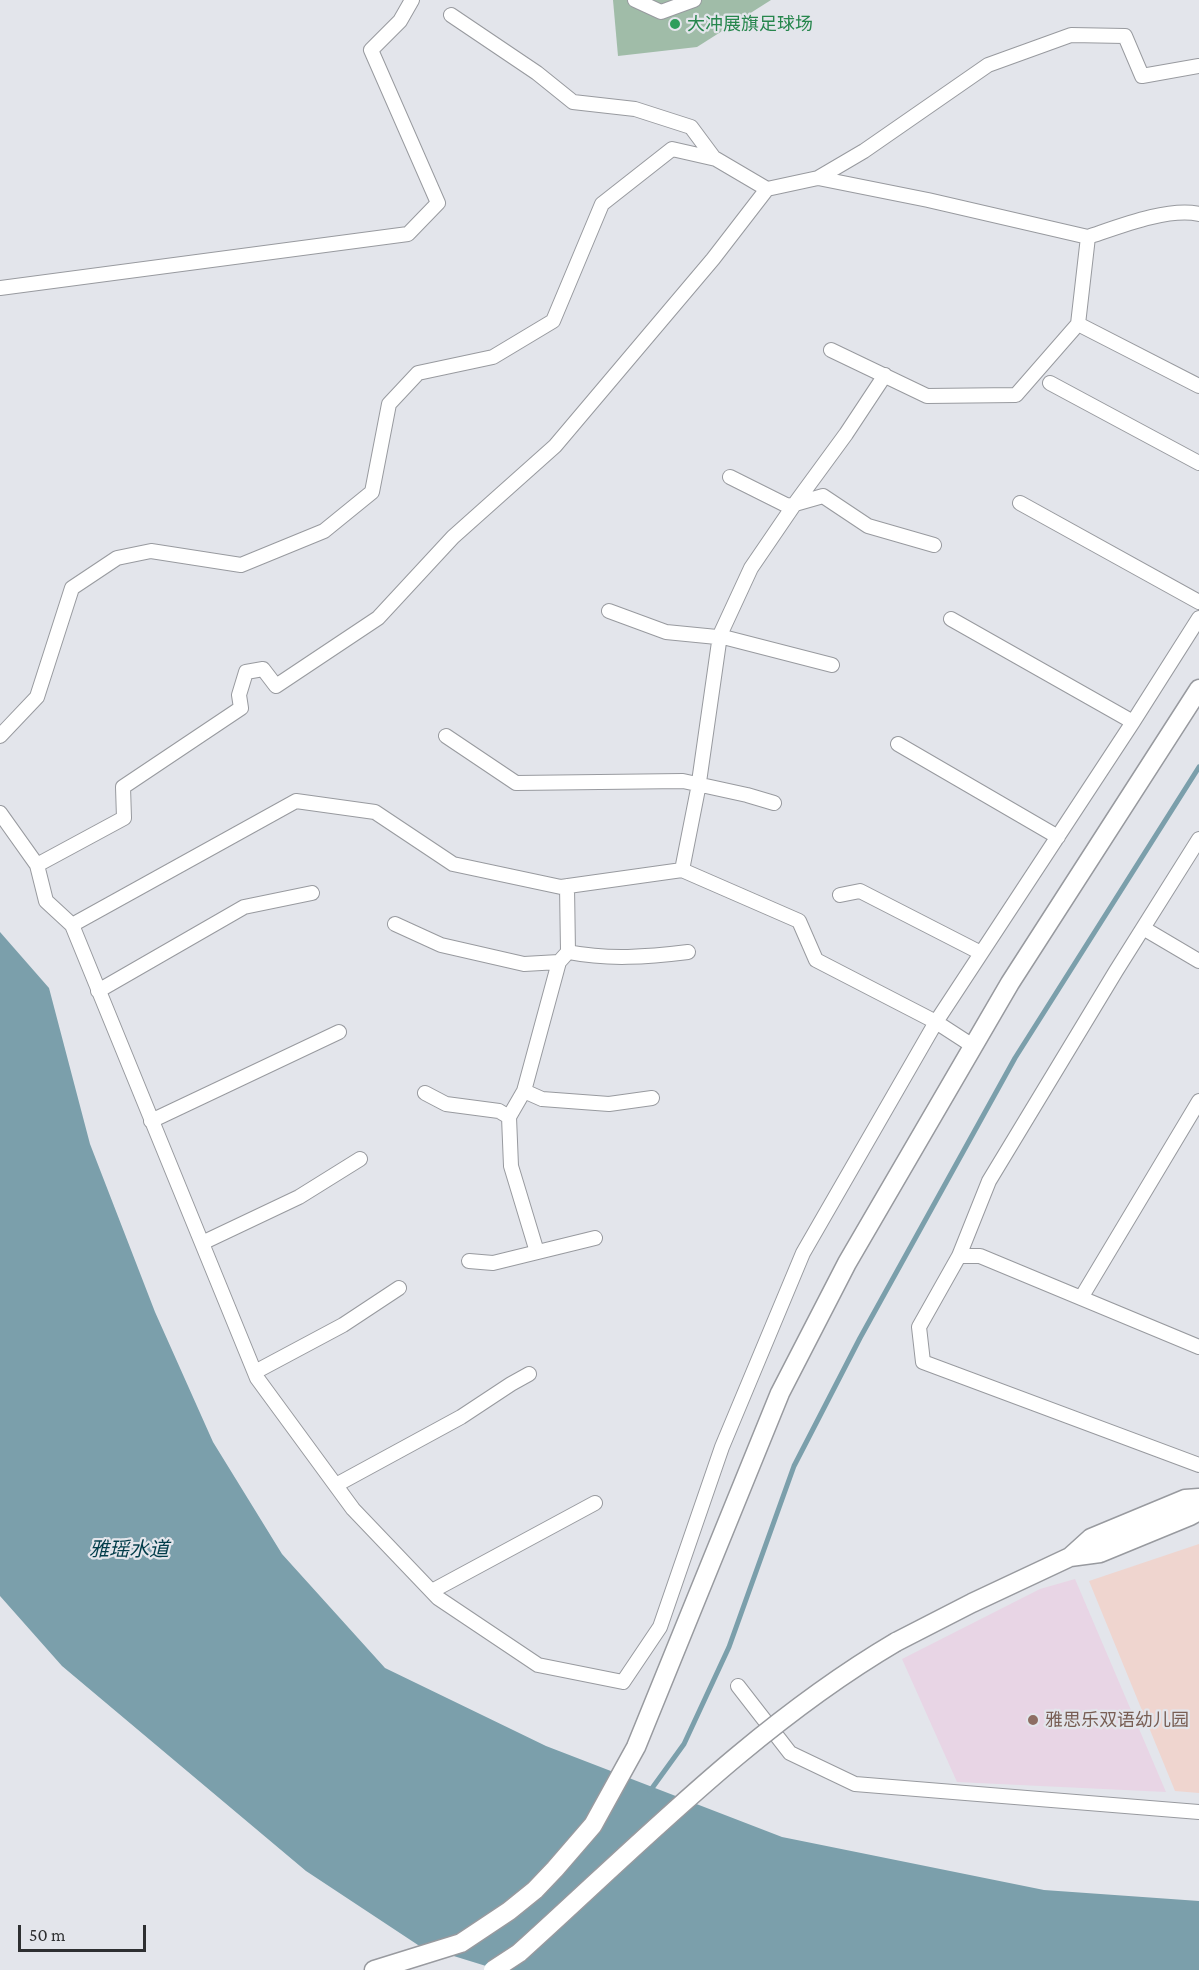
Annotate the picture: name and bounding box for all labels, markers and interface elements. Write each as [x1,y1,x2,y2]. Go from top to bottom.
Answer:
place label: 大冲展旗足球场 [687,13,813,35]
marker: 大冲展旗足球场 [668,17,682,31]
water label: 雅瑶水道 [89,1538,169,1562]
place label: 雅思乐双语幼儿园 [1045,1709,1189,1731]
marker: 雅思乐双语幼儿园 [1026,1713,1040,1727]
scale bar [21,1913,148,1951]
text: 50 m [29,1925,66,1945]

